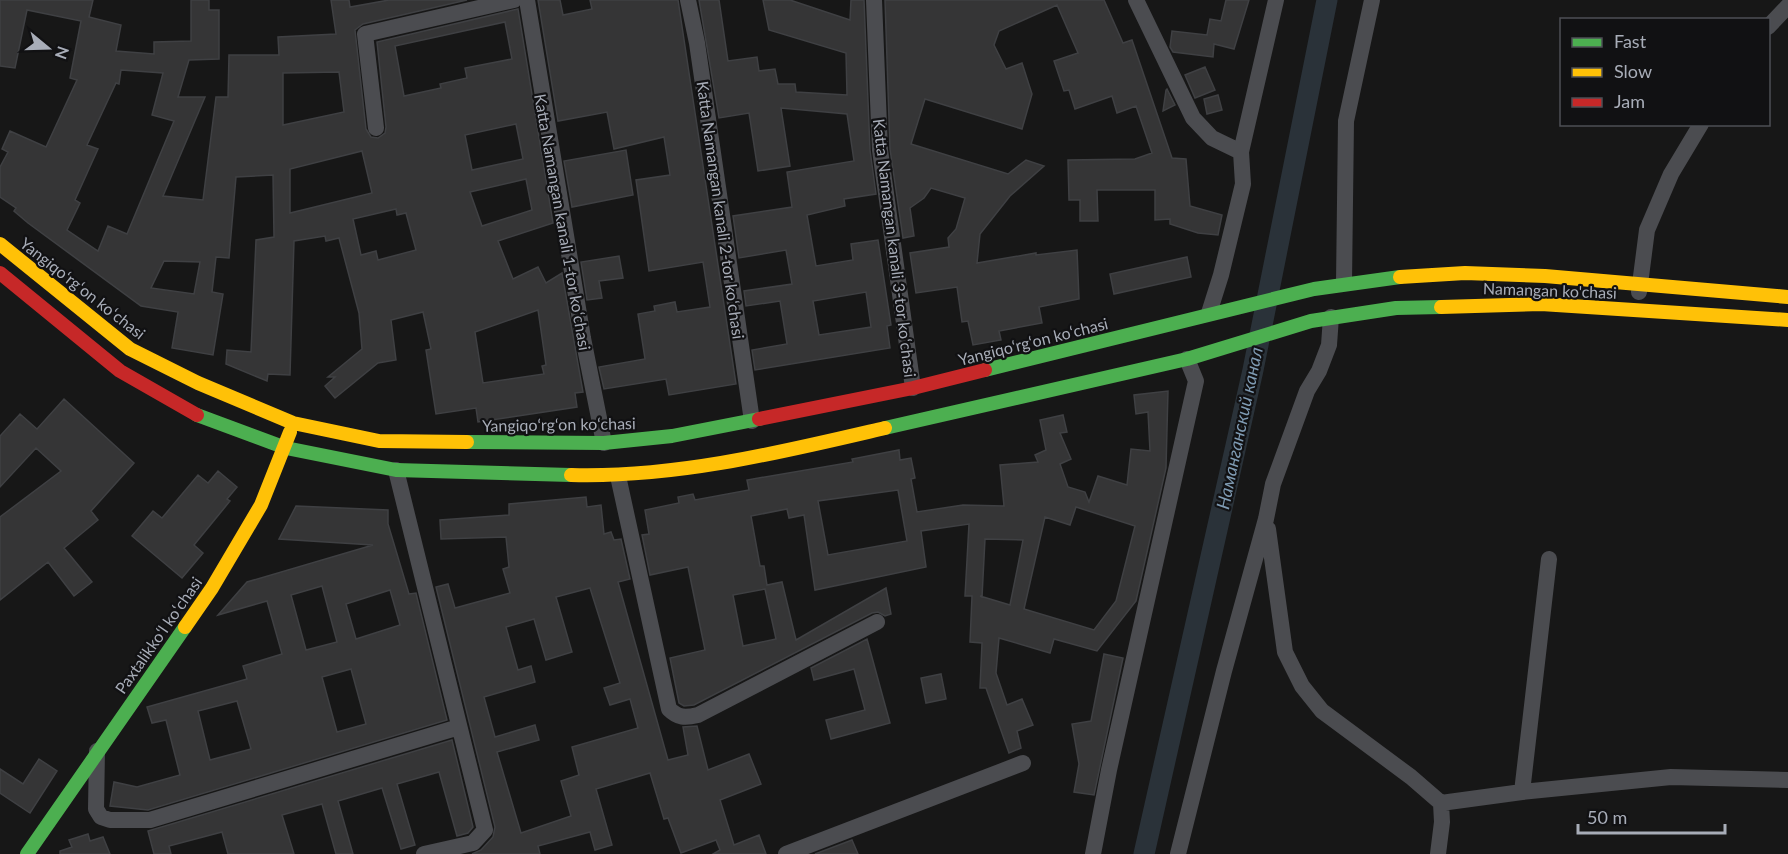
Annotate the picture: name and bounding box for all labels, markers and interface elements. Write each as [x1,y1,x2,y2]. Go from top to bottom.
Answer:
north arrow [18,18,78,78]
legend [1560,18,1770,126]
text: Fast [1614,30,1647,52]
text: N [52,44,74,62]
text: Slow [1614,60,1652,82]
street label: Katta Namangan kanali 2-tor koʻchasi [693,80,749,340]
text: Jam [1614,90,1645,112]
street label: Katta Namangan kanali 1-tor koʻchasi [531,92,595,352]
street label: Katta Namangan kanali 3-tor koʻchasi [870,118,920,378]
street label: Yangiqoʻrgʻon koʻchasi [17,233,149,343]
street label: Namangan ko'chasi [1483,278,1617,302]
street label: Yangiqoʻrgʻon koʻchasi [956,313,1110,369]
water label: Наманганский канал [1211,345,1267,511]
street label: Yangiqoʻrgʻon koʻchasi [482,413,636,435]
street label: Paxtalikkoʻl koʻchasi [111,573,205,697]
scale bar [1578,797,1725,835]
text: 50 m [1587,806,1627,828]

